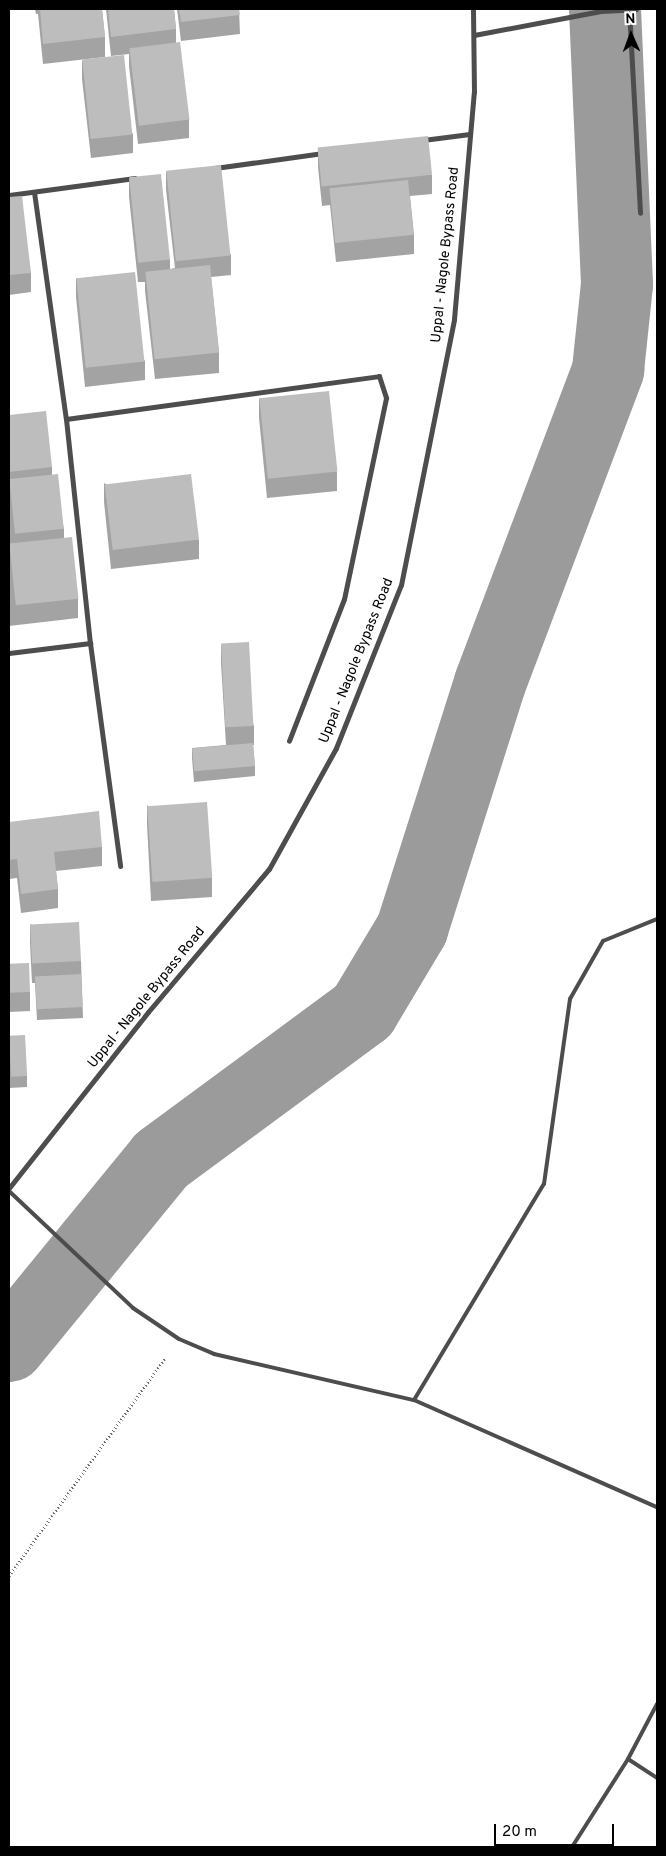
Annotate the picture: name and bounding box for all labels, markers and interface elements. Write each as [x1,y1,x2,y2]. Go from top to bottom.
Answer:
north arrow [606,10,656,60]
text: N [625,11,636,28]
street label: Uppal - Nagole Bypass Road [428,166,464,344]
street label: Uppal - Nagole Bypass Road [316,576,398,746]
street label: Uppal - Nagole Bypass Road [85,924,209,1072]
scale bar [496,1814,616,1846]
text: 20 m [502,1823,537,1842]

